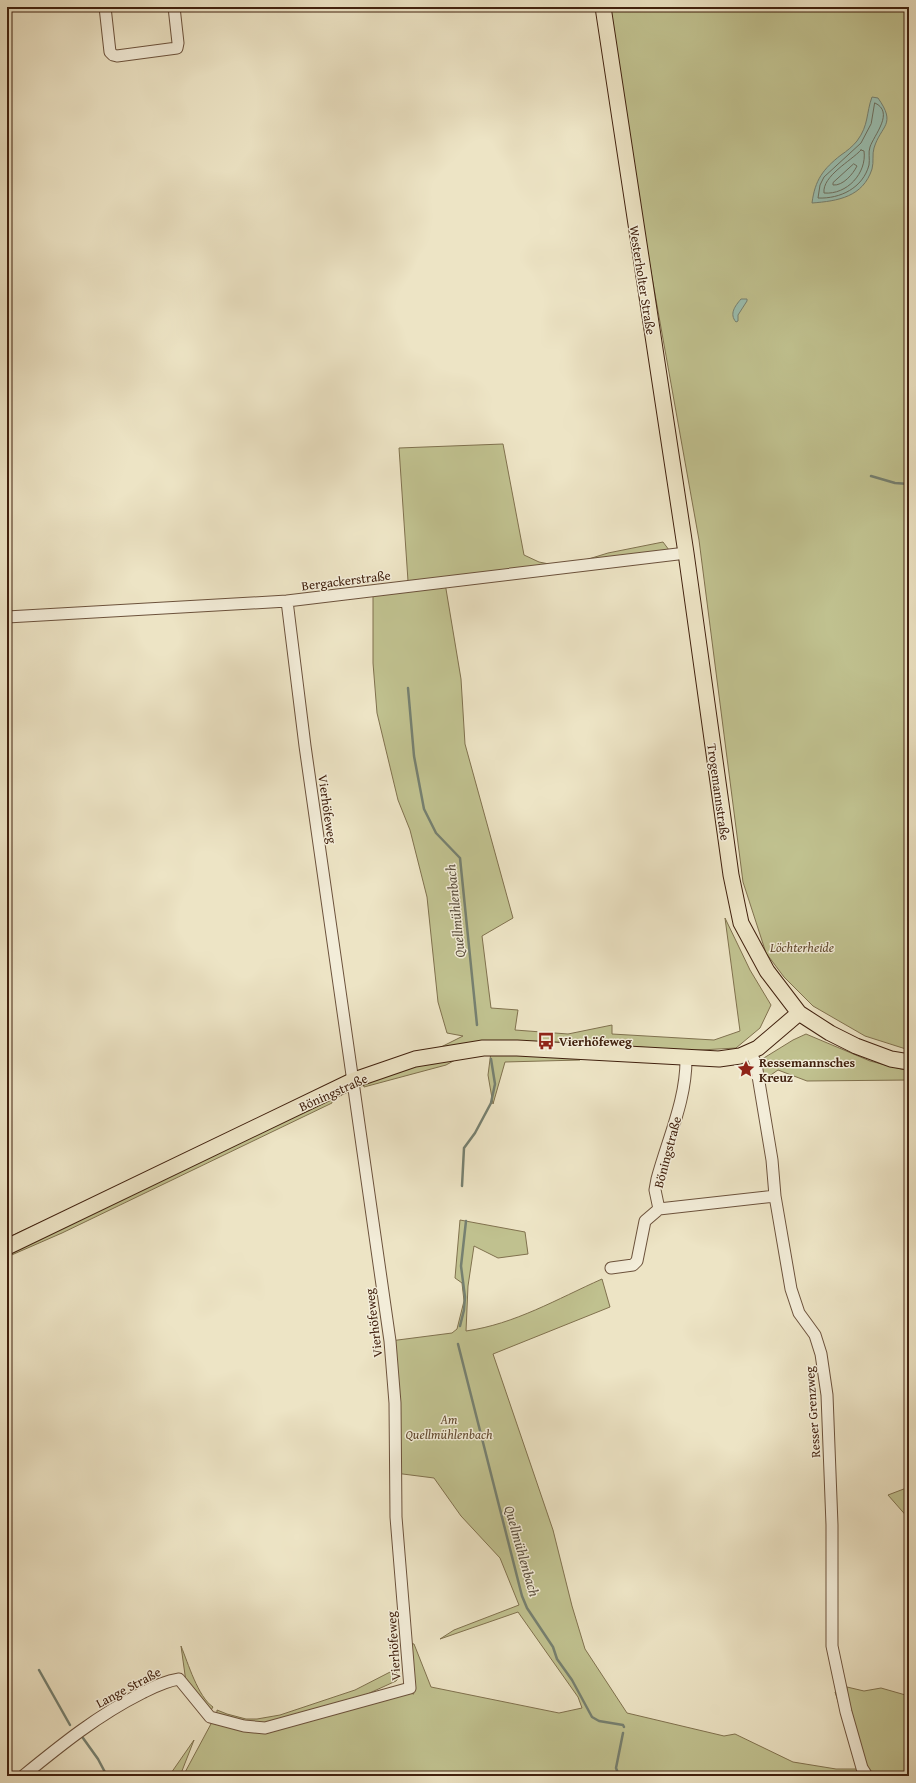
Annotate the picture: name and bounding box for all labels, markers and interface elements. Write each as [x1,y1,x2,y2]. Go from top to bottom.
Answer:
street label: Westerholter Straße [624,224,661,336]
street label: Bergackerstraße [300,566,392,595]
street label: Trogemannstraße [702,742,735,842]
street label: Vierhöfeweg [313,773,342,845]
water label: Quellmühlenbach [440,863,470,959]
park label: Löchterheide [769,938,834,957]
bus stop icon: Vierhöfeweg [536,1031,556,1051]
place label: Vierhöfeweg [559,1032,632,1051]
place label: Ressemannsches Kreuz [759,1053,856,1087]
place icon: Ressemannsches Kreuz [736,1059,756,1079]
street label: Böningstraße [296,1069,371,1116]
street label: Böningstraße [649,1114,686,1190]
street label: Vierhöfeweg [360,1287,387,1359]
street label: Resser Grenzweg [800,1365,825,1458]
park label: Am Quellmühlenbach [405,1410,493,1444]
water label: Quellmühlenbach [499,1503,545,1599]
street label: Vierhöfeweg [382,1610,405,1681]
street label: Lange Straße [92,1662,164,1713]

